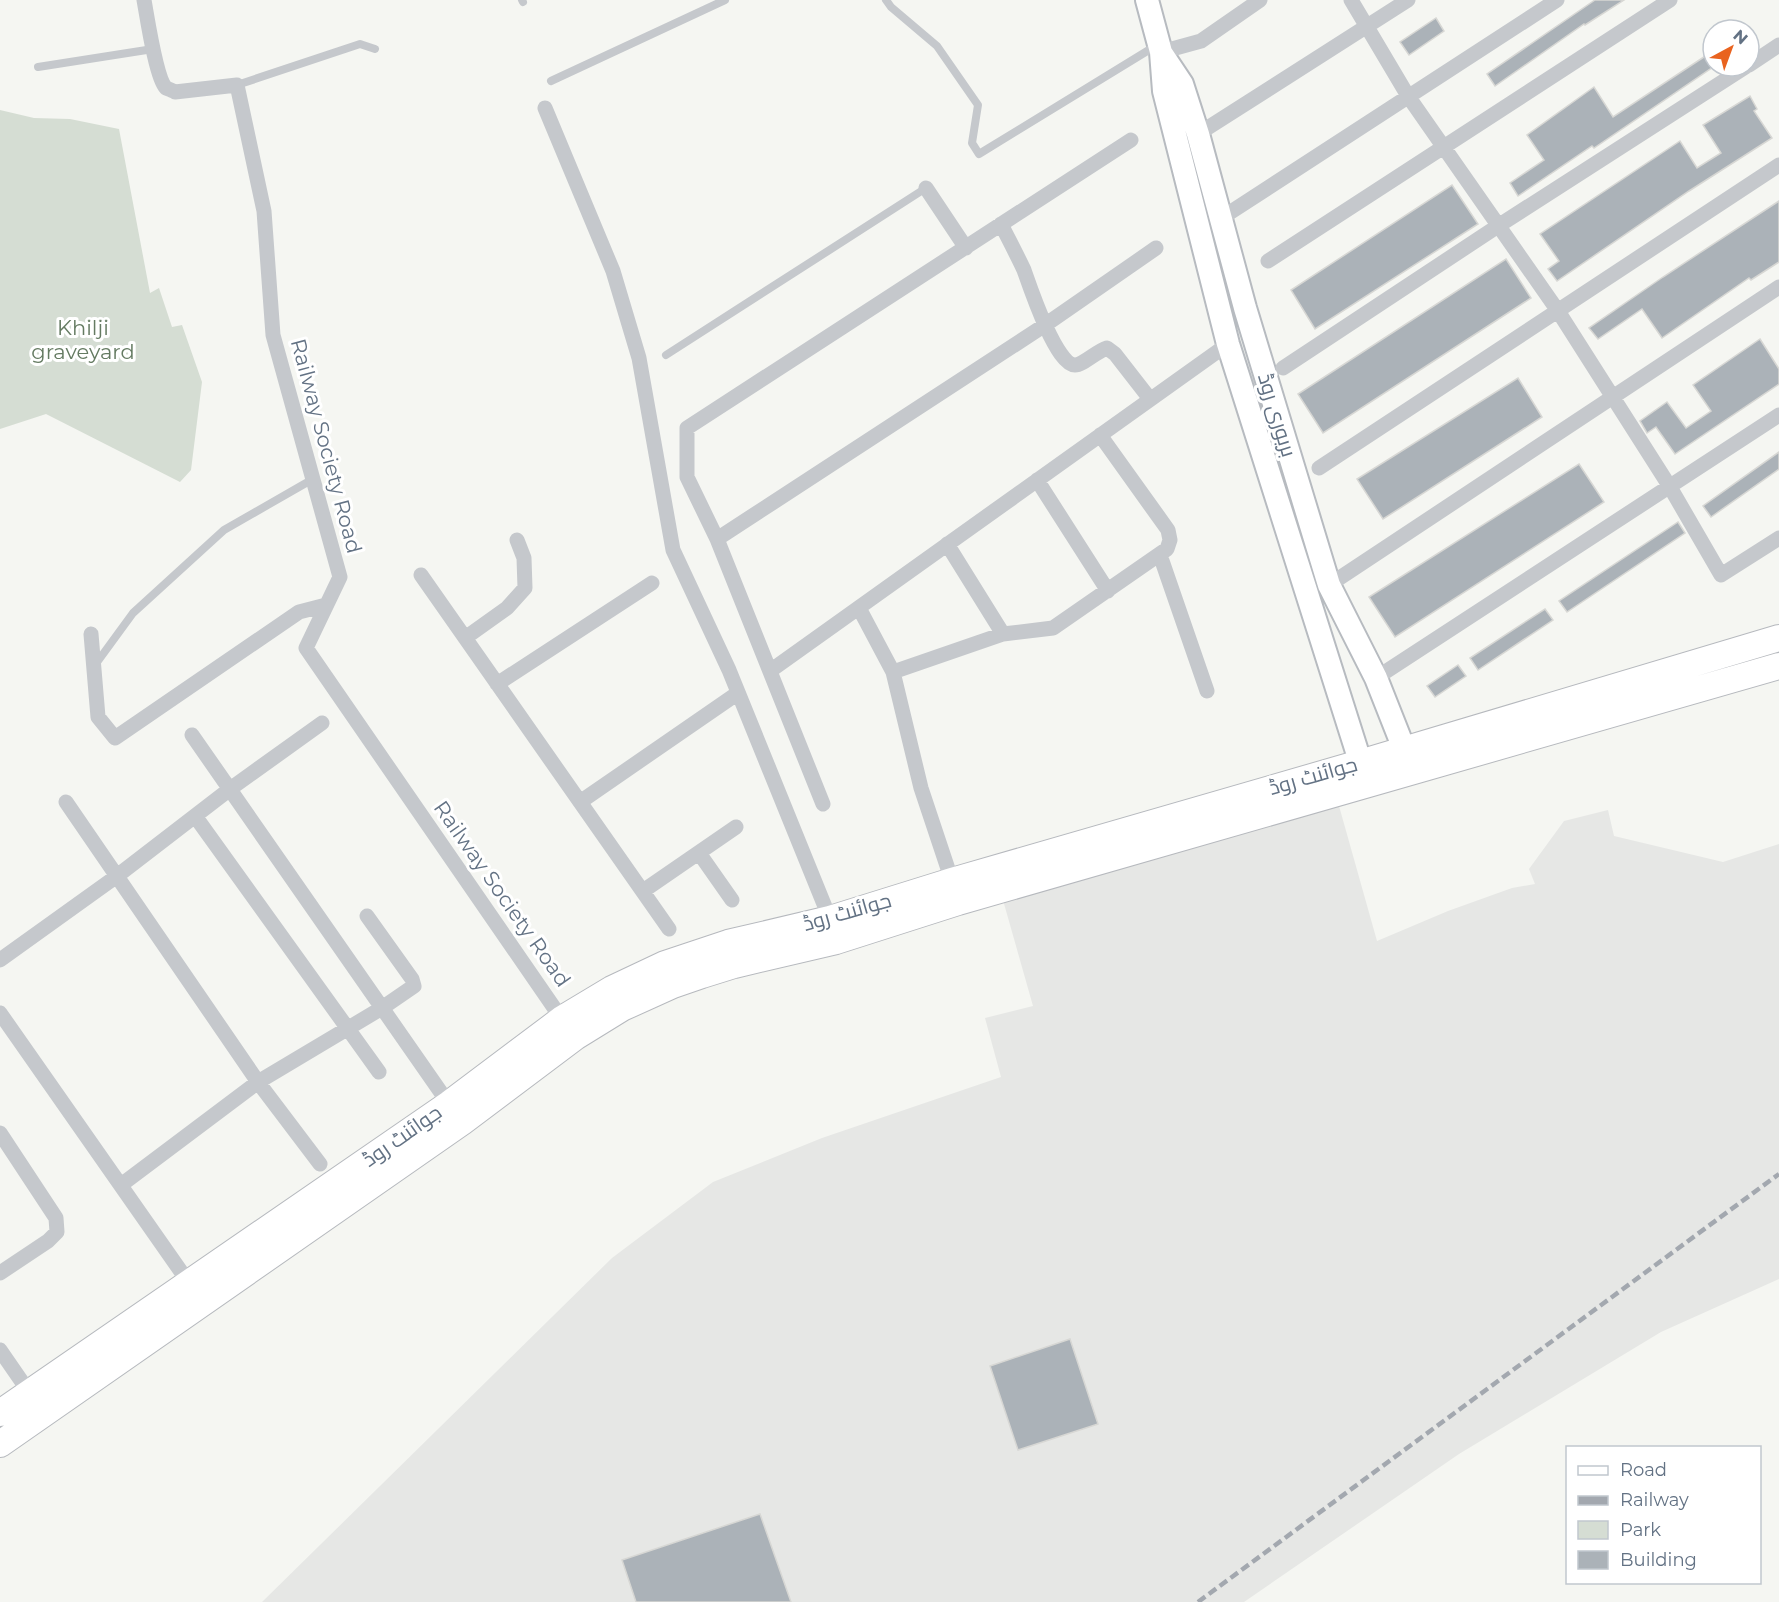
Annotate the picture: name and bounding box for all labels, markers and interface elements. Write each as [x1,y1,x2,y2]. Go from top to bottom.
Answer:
north arrow [1701,18,1761,78]
text: N [1729,26,1752,48]
park label: Khilji graveyard [31,315,135,364]
street label: Railway Society Road [286,336,367,556]
street label: بریوری روڈ [1252,370,1302,460]
street label: جوائنٹ روڈ [1266,751,1360,800]
street label: Railway Society Road [429,796,576,992]
street label: جوائنٹ روڈ [800,887,894,936]
street label: جوائنٹ روڈ [357,1099,446,1172]
legend [1566,1446,1761,1584]
text: Road [1620,1459,1667,1481]
text: Railway [1620,1489,1689,1511]
text: Park [1620,1519,1661,1541]
text: Building [1620,1549,1697,1571]

